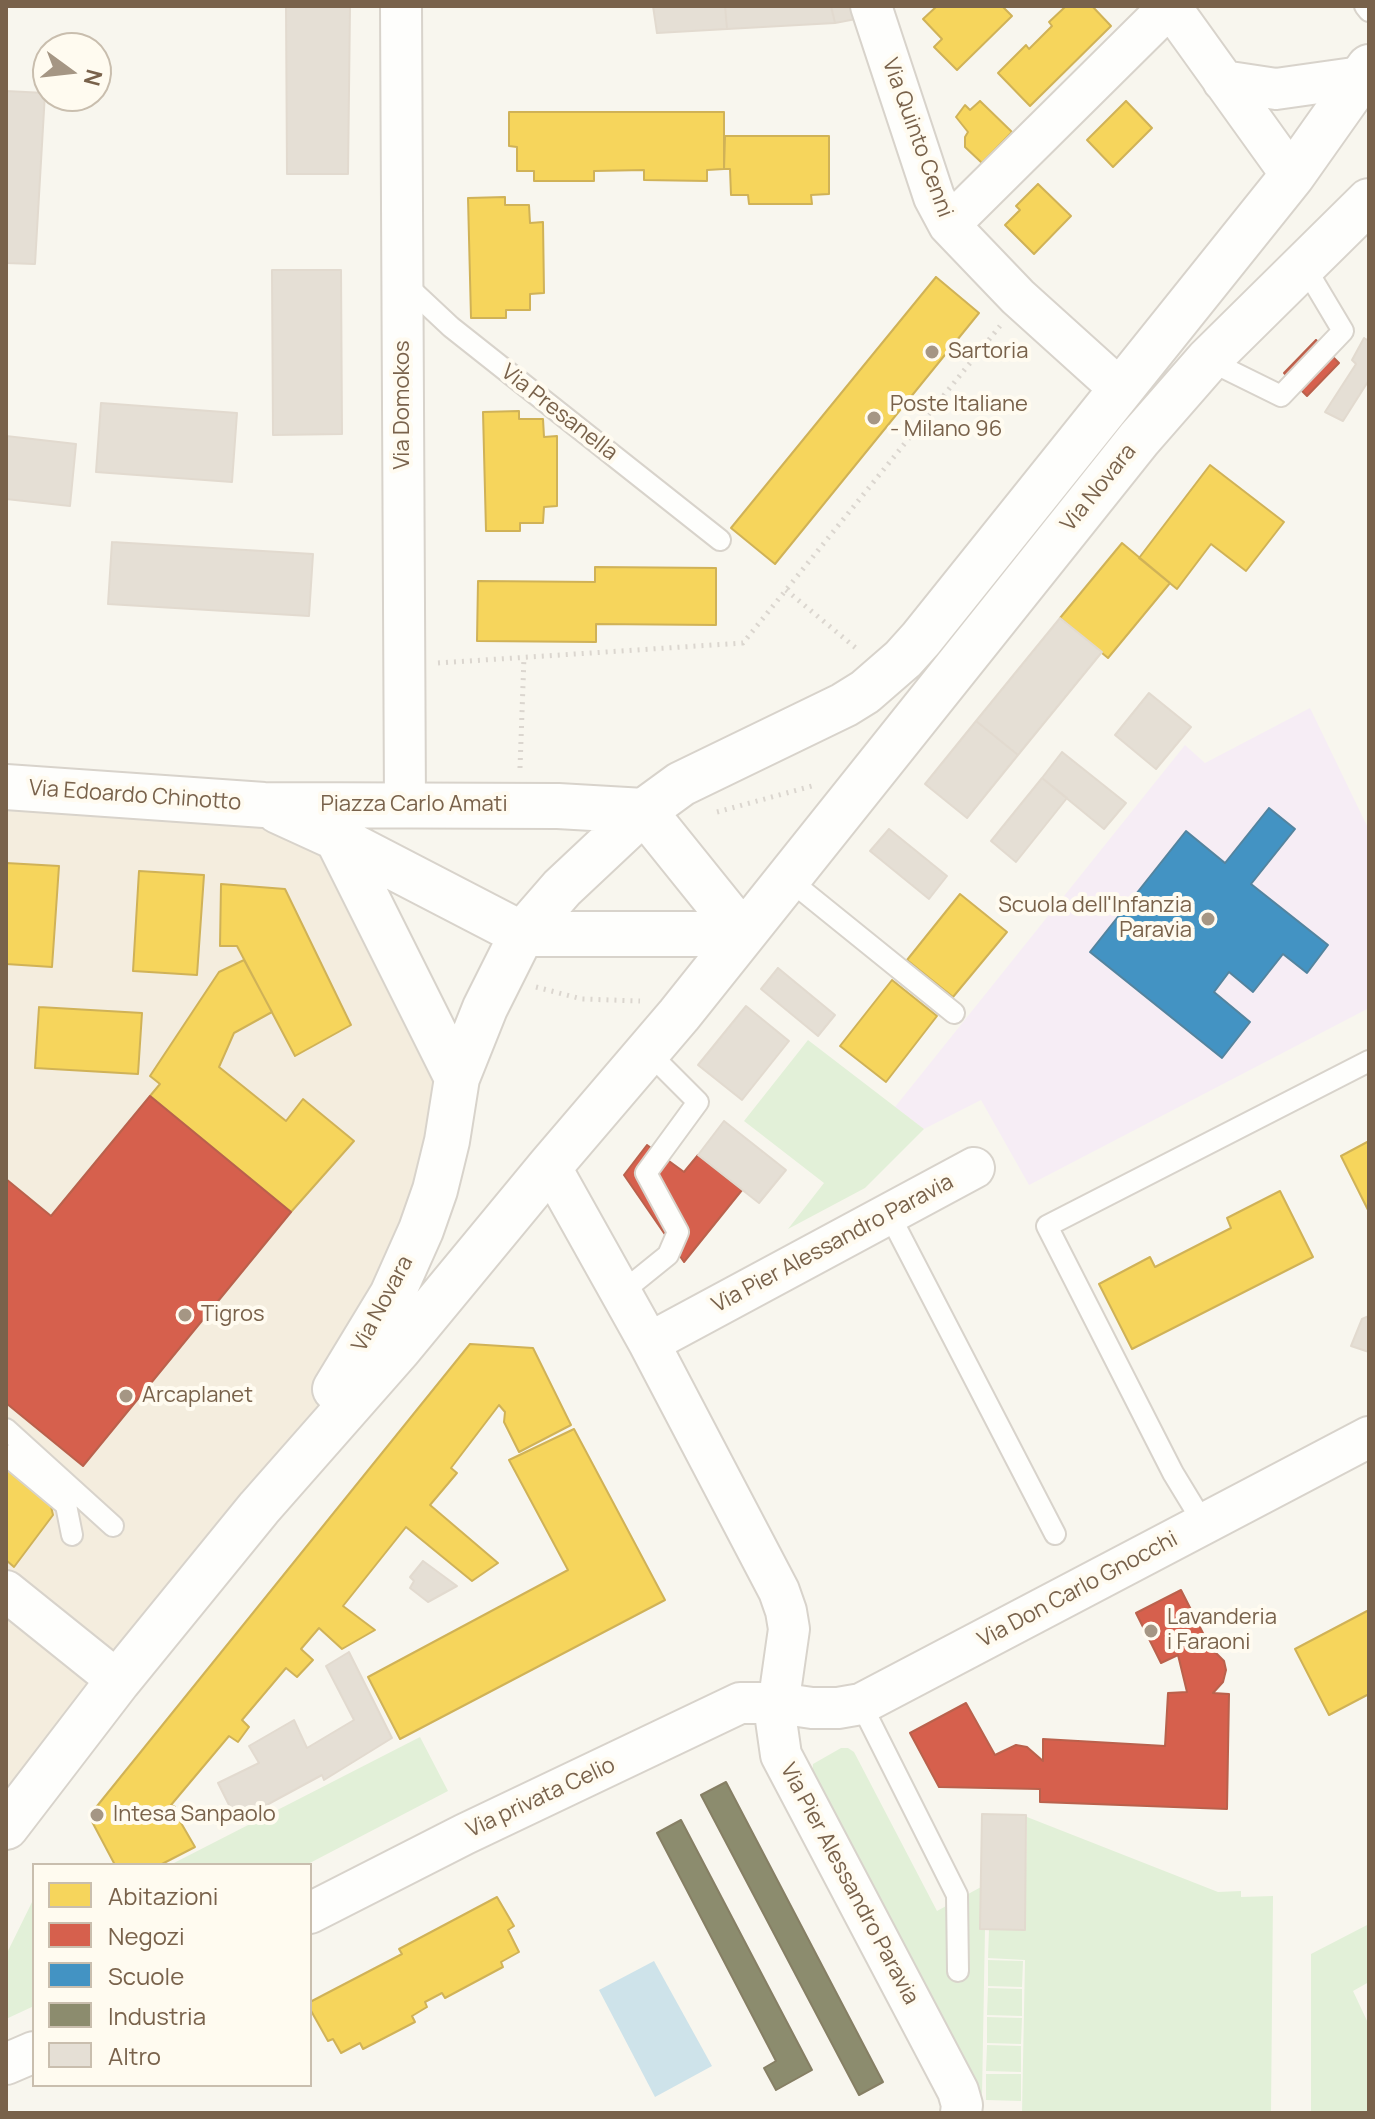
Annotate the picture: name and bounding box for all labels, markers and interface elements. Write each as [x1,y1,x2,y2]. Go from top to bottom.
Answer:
north arrow [32,32,112,112]
street label: Via Quinto Cenni [876,55,958,221]
text: N [77,66,110,89]
place label: Sartoria [948,339,1028,365]
street label: Via Domokos [390,340,416,470]
marker: Sartoria [923,343,941,361]
street label: Via Presanella [495,359,623,467]
place label: Poste Italiane - Milano 96 [890,392,1028,444]
marker: Poste Italiane - Milano 96 [865,409,883,427]
street label: Via Novara [1056,439,1142,537]
street label: Via Edoardo Chinotto [28,775,242,817]
street label: Piazza Carlo Amati [320,792,508,818]
place label: Scuola dell'Infanzia Paravia [998,893,1192,944]
marker: Scuola dell'Infanzia Paravia [1199,910,1217,928]
street label: Via Pier Alessandro Paravia [708,1169,958,1319]
street label: Via Novara [347,1252,419,1356]
place label: Tigros [201,1302,264,1328]
marker: Tigros [176,1306,194,1324]
place label: Arcaplanet [142,1383,253,1409]
marker: Arcaplanet [117,1387,135,1405]
street label: Via Don Carlo Gnocchi [974,1526,1182,1654]
place label: Lavanderia i Faraoni [1167,1605,1277,1656]
marker: Lavanderia i Faraoni [1142,1622,1160,1640]
street label: Via privata Celio [463,1752,619,1844]
street label: Via Pier Alessandro Paravia [774,1759,924,2009]
place label: Intesa Sanpaolo [113,1802,276,1828]
marker: Intesa Sanpaolo [88,1806,106,1824]
legend [32,1863,312,2087]
text: Abitazioni [108,1879,218,1912]
text: Negozi [108,1919,185,1952]
text: Scuole [108,1959,184,1992]
text: Industria [108,1999,206,2032]
text: Altro [108,2039,161,2072]

